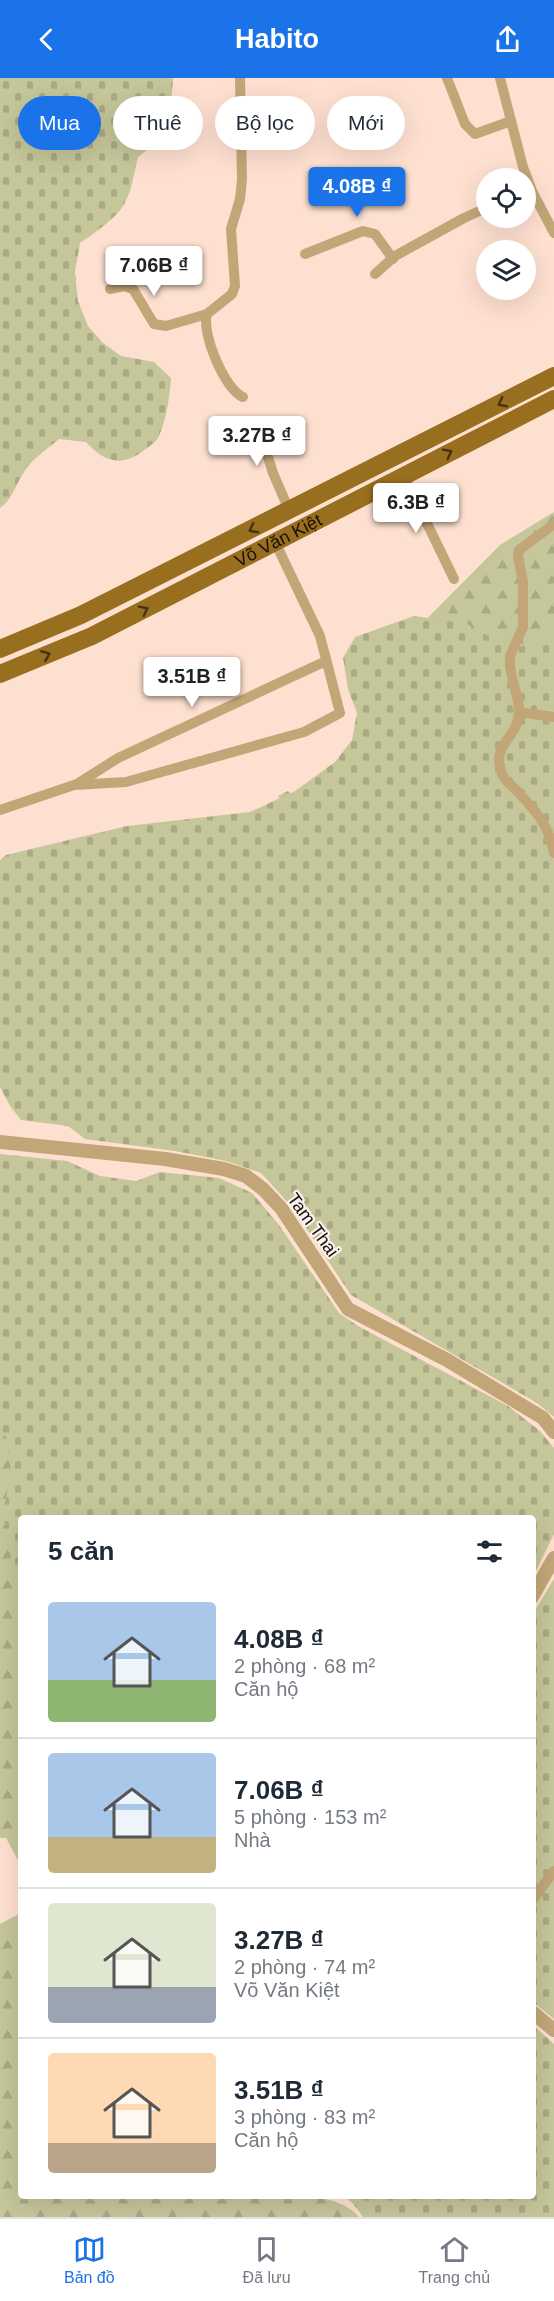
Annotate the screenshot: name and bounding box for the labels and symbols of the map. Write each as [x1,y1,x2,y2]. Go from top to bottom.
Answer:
pin: 4.08B ₫ [302,167,412,218]
pin: 7.06B ₫ [99,246,209,297]
one-way arrow [497,395,508,407]
pin: 3.27B ₫ [202,416,312,467]
one-way arrow [442,449,452,460]
pin: 6.3B ₫ [367,483,465,534]
street label: Võ Văn Kiệt [231,510,325,571]
one-way arrow [248,521,259,533]
one-way arrow [138,605,149,617]
one-way arrow [40,650,51,662]
pin: 3.51B ₫ [137,657,247,708]
street label: Tam Thai [283,1189,343,1261]

